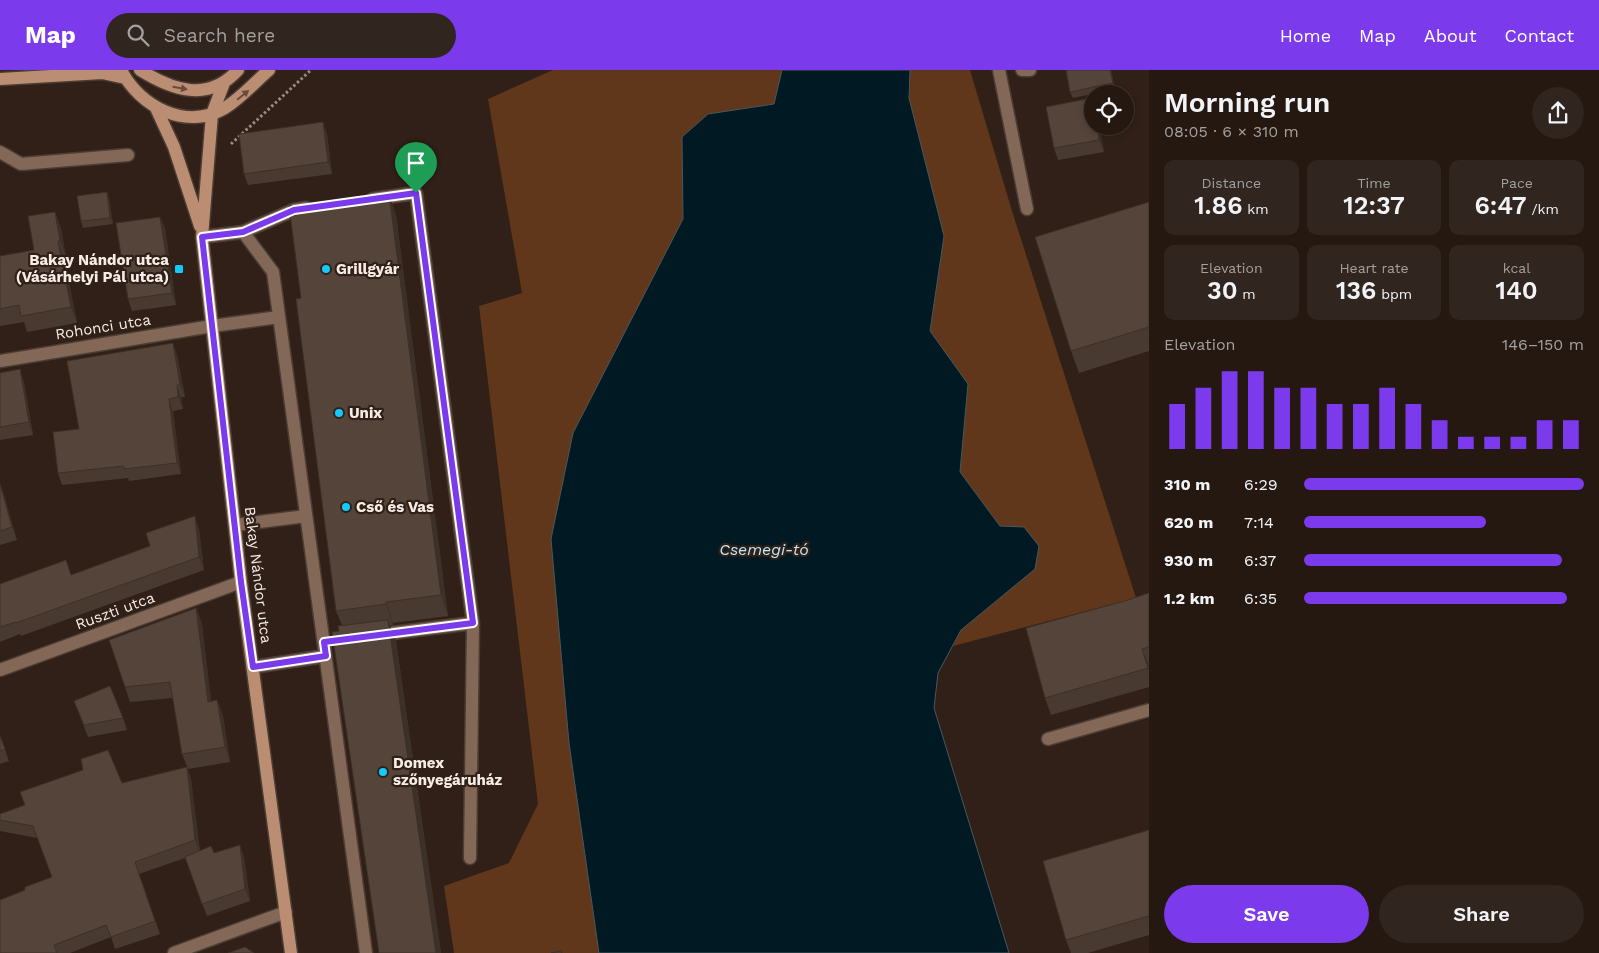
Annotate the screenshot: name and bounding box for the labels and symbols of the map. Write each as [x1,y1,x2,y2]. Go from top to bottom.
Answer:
one-way arrow [173,85,189,93]
one-way arrow [236,90,250,100]
pin [395,142,437,193]
place label: Bakay Nándor utca (Vásárhelyi Pál utca) [16,251,169,286]
place label: Grillgyár [336,260,400,278]
marker: Bakay Nándor utca (Vásárhelyi Pál utca) [173,263,185,275]
marker: Grillgyár [320,263,332,275]
street label: Rohonci utca [54,311,152,343]
place label: Unix [349,404,382,422]
marker: Unix [333,407,345,419]
place label: Cső és Vas [356,498,434,516]
marker: Cső és Vas [340,501,352,513]
street label: Bakay Nándor utca [241,506,275,645]
water label: Csemegi-tó [719,540,809,559]
street label: Ruszti utca [73,588,157,634]
place label: Domex szőnyegáruház [393,754,502,789]
marker: Domex szőnyegáruház [377,766,389,778]

